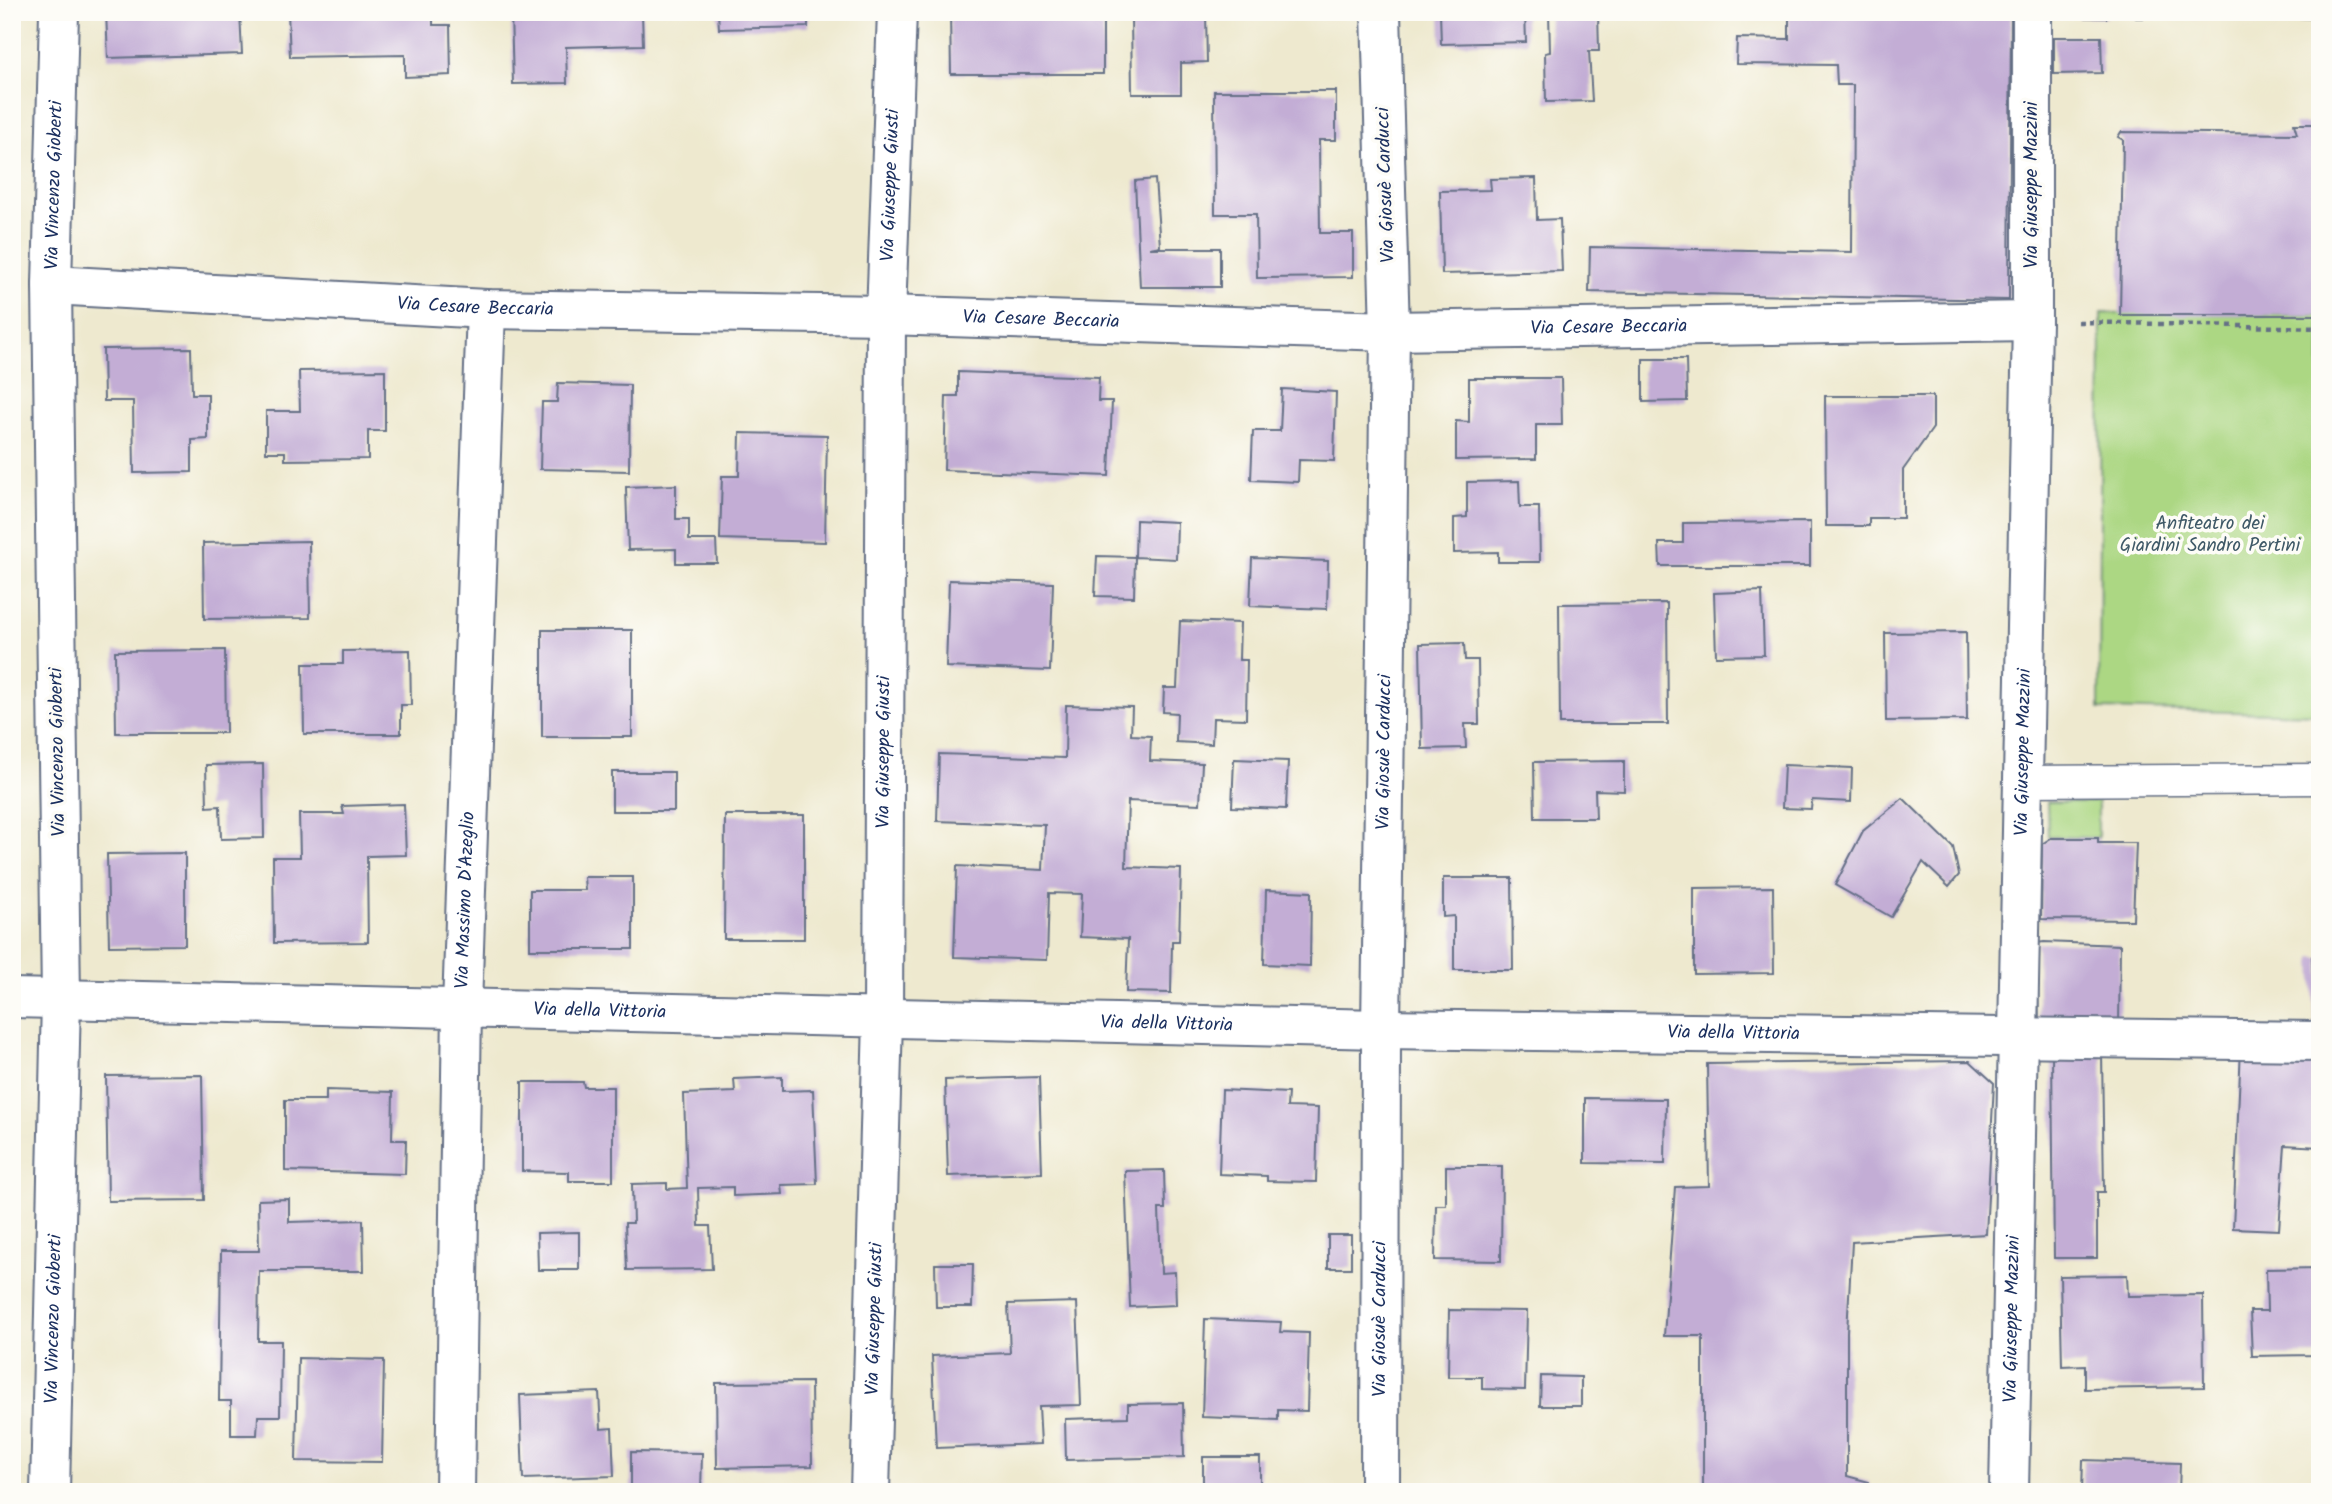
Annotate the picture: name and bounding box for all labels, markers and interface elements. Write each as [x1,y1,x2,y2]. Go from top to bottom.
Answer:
street label: Via Vincenzo Gioberti [37,99,72,270]
street label: Via Giuseppe Mazzini [2017,100,2047,269]
street label: Via Giosuè Carducci [1368,105,1404,263]
street label: Via Giuseppe Giusti [873,107,909,262]
street label: Via Cesare Beccaria [396,289,554,325]
street label: Via Cesare Beccaria [962,302,1120,337]
street label: Via Cesare Beccaria [1530,311,1688,344]
park label: Anfiteatro dei Giardini Sandro Pertini [2120,509,2302,561]
street label: Via Vincenzo Gioberti [42,666,74,837]
street label: Via Giuseppe Mazzini [2007,667,2040,836]
street label: Via Giosuè Carducci [1369,672,1401,830]
street label: Via Giuseppe Giusti [869,674,899,829]
street label: Via Massimo D'Azeglio [448,811,484,989]
street label: Via della Vittoria [533,995,667,1028]
street label: Via della Vittoria [1100,1008,1233,1041]
street label: Via della Vittoria [1667,1018,1800,1049]
street label: Via Vincenzo Gioberti [37,1233,71,1404]
street label: Via Giuseppe Mazzini [1996,1234,2029,1403]
street label: Via Giosuè Carducci [1365,1240,1396,1397]
street label: Via Giuseppe Giusti [858,1241,892,1396]

